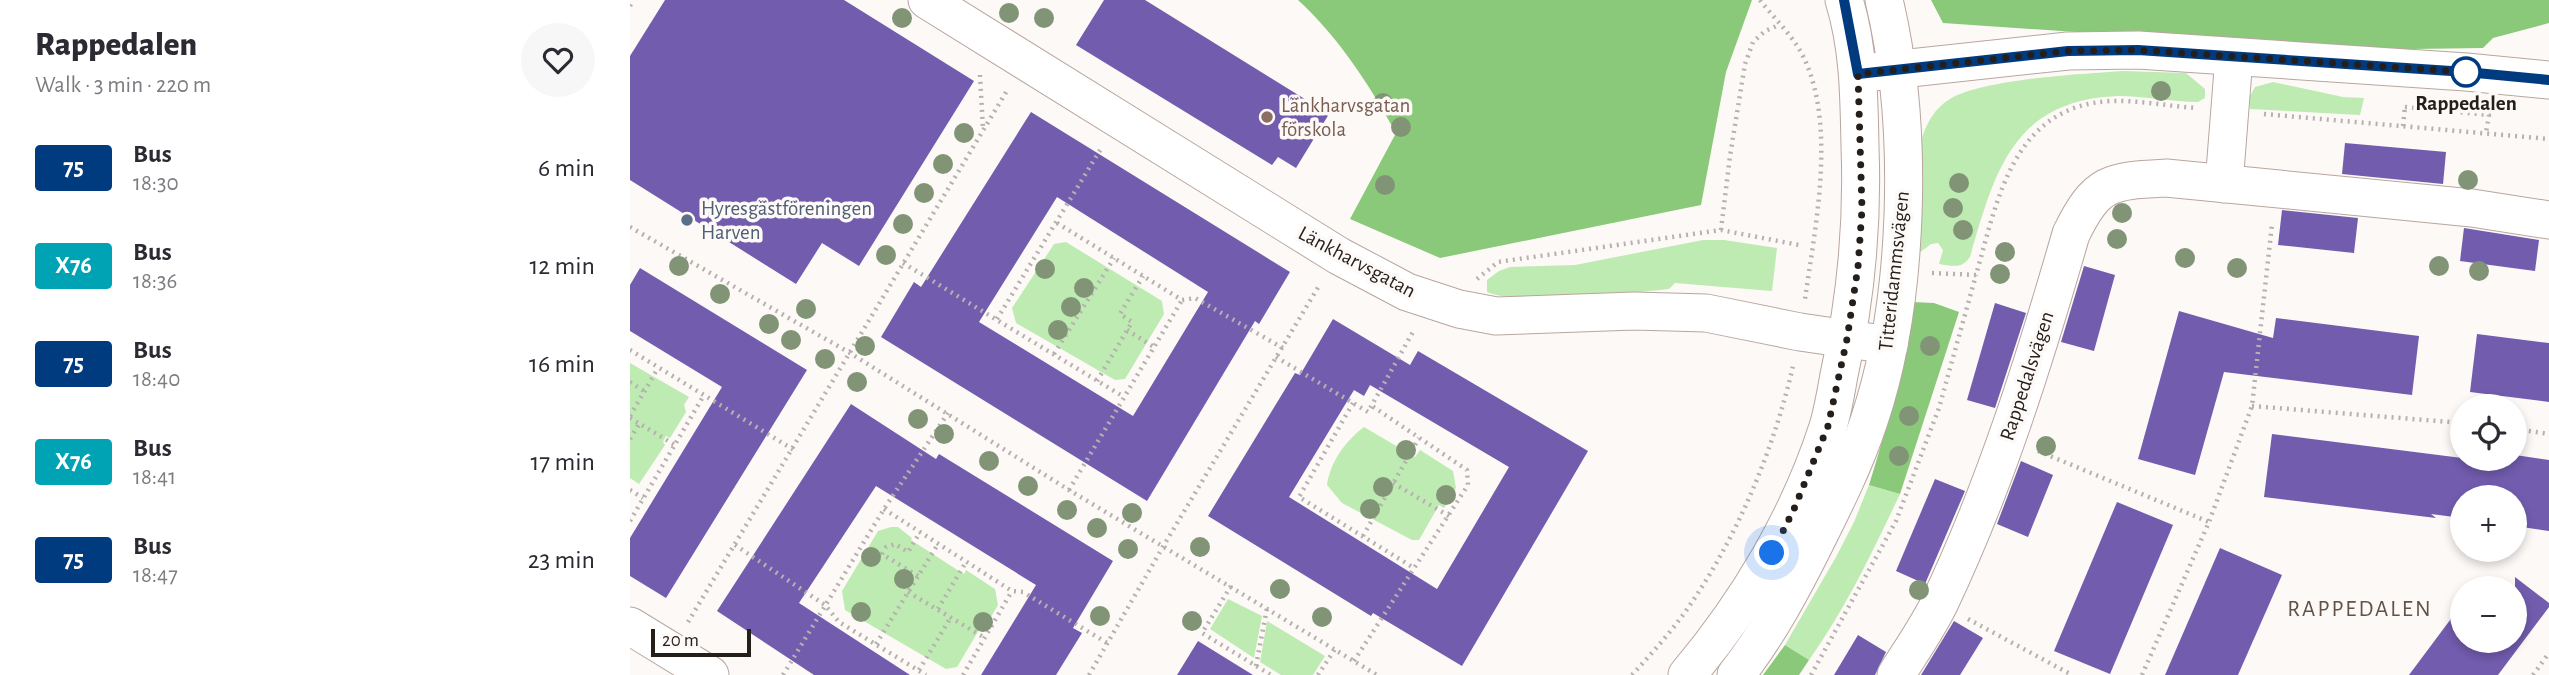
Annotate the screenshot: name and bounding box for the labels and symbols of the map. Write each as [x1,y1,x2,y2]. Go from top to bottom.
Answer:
marker: Rappedalen [2451,57,2481,87]
place label: Rappedalen [2415,93,2517,114]
place label: Länkharvsgatan förskola [1281,95,1410,140]
marker: Länkharvsgatan förskola [1259,109,1275,125]
street label: Titteridammsvägen [1875,190,1913,352]
place label: Hyresgästföreningen Harven [701,198,872,243]
marker: Hyresgästföreningen Harven [679,212,695,228]
street label: Länkharvsgatan [1295,222,1419,302]
street label: Rappedalsvägen [1996,309,2058,443]
your location [1754,535,1789,570]
district label: RAPPEDALEN [2287,598,2433,621]
scale bar [651,626,751,658]

